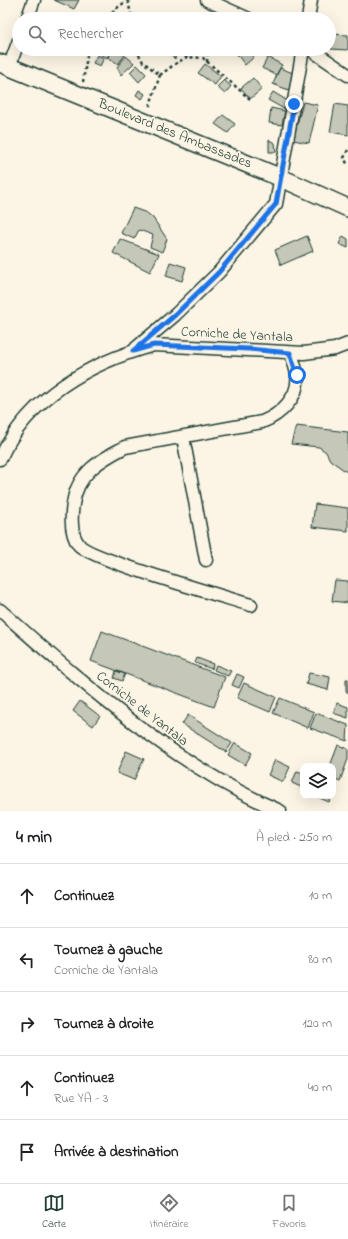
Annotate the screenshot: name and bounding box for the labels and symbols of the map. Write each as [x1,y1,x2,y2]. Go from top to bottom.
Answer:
street label: Boulevard des Ambassades [94,93,255,174]
route end [285,95,303,113]
street label: Corniche de Yantala [180,322,294,348]
route start [288,366,306,384]
street label: Corniche de Yantala [91,666,193,752]

